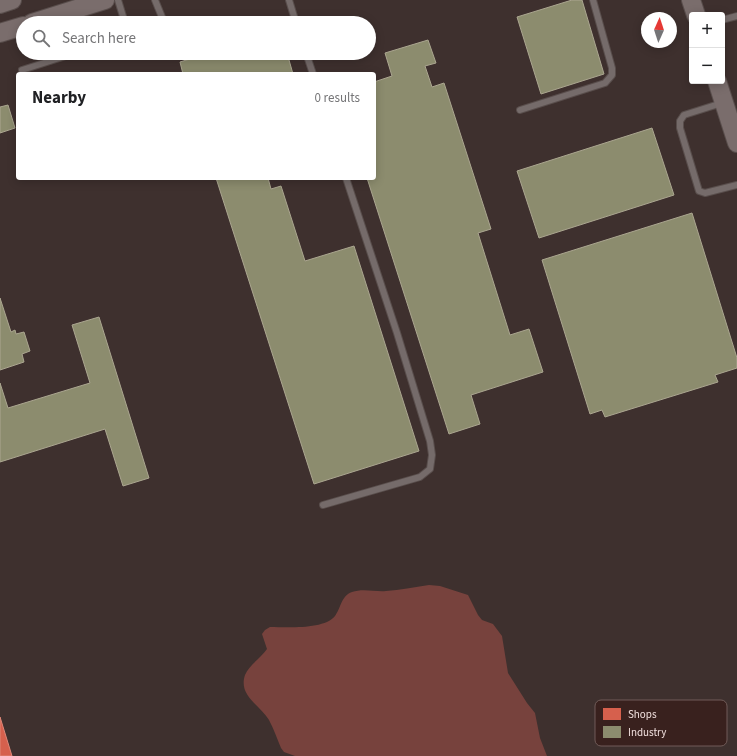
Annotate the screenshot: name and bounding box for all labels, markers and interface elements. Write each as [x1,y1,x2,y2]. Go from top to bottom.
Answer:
north arrow [641,12,677,48]
map controls [689,12,725,84]
button: + [689,12,725,48]
search box [16,16,376,60]
icon: search [30,27,52,49]
text: Search here [62,28,136,49]
button: − [689,48,725,84]
text: Nearby [32,86,86,110]
text: 0 results [315,89,360,107]
legend [595,700,727,746]
text: Shops [628,707,657,722]
text: Industry [628,725,666,740]

